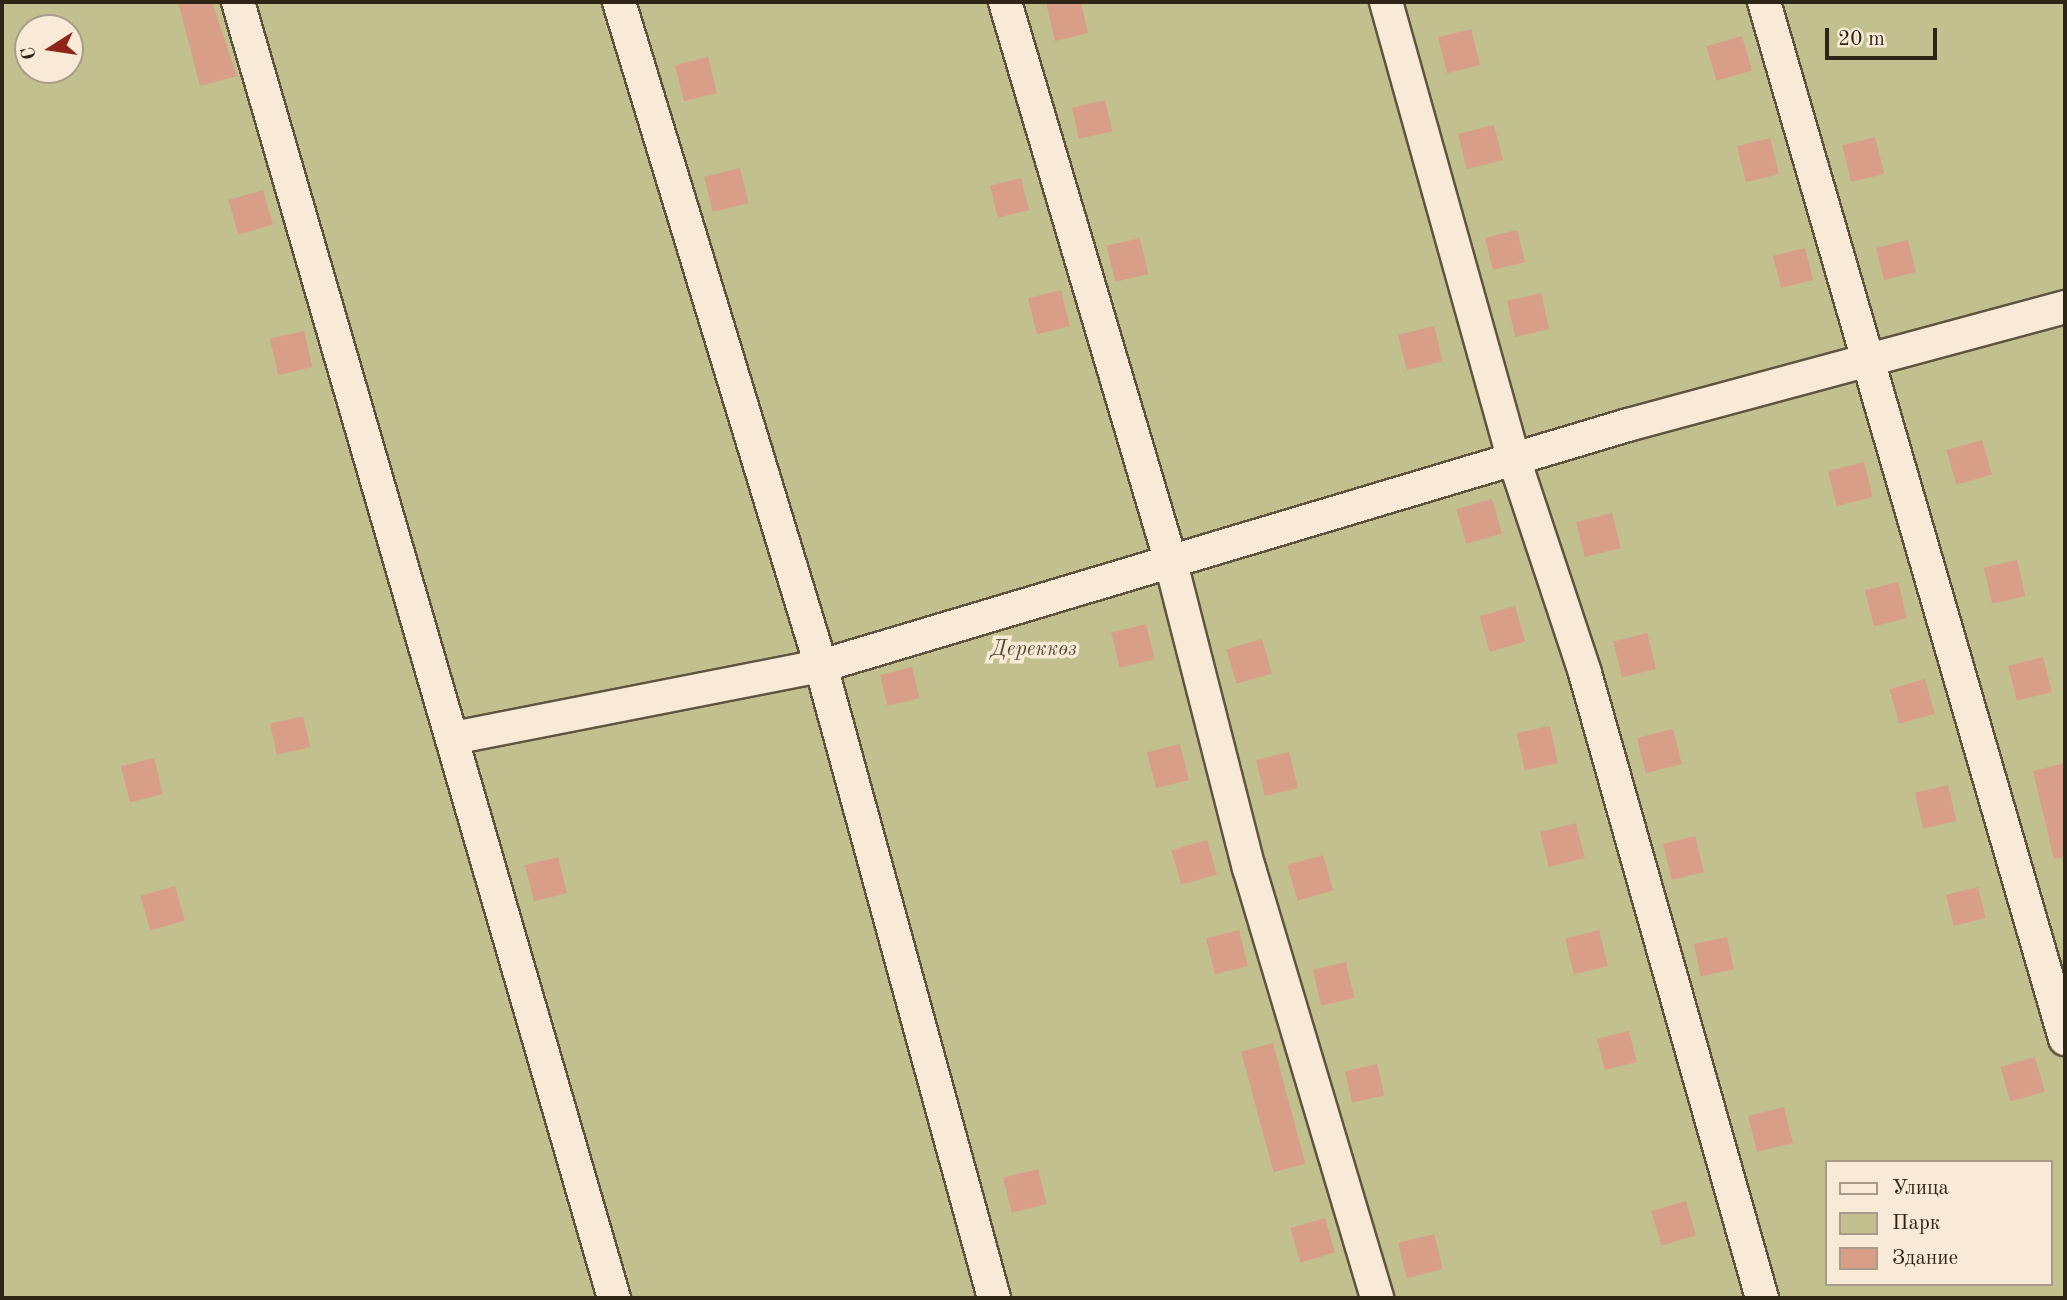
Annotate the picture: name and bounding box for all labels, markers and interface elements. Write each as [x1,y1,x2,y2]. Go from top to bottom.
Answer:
north arrow [14,14,84,84]
scale bar [1829,14,1941,58]
text: 20 m [1838,29,1885,50]
text: С [19,45,41,61]
park label: Дереккөз [991,637,1077,663]
legend [1826,1160,2053,1286]
text: Улица [1892,1178,1949,1199]
text: Парк [1892,1213,1940,1234]
text: Здание [1892,1248,1958,1269]

